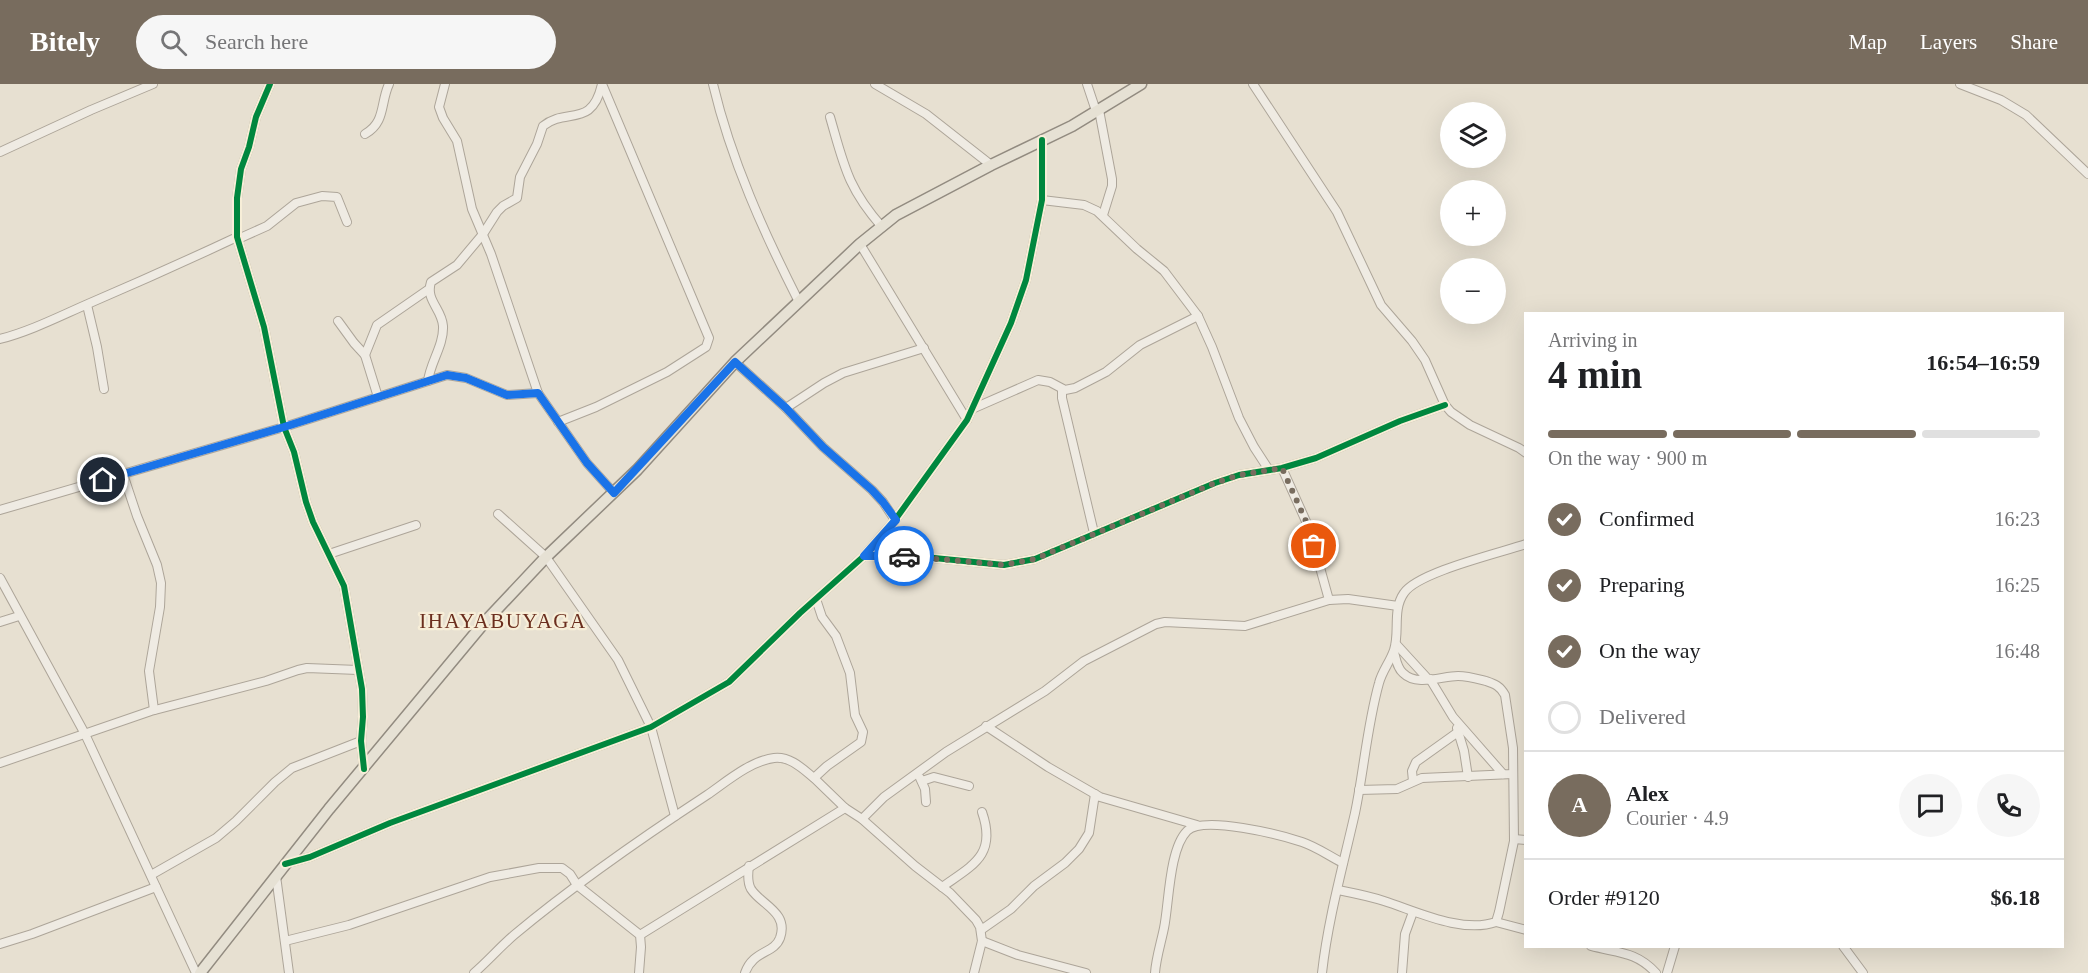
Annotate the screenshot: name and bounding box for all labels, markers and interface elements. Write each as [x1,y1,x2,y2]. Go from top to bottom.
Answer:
search box [136,15,556,69]
text: Bitely [30,26,100,57]
icon: search [157,26,190,59]
text: Search here [205,29,308,54]
text: Map [1849,30,1887,54]
text: Layers [1920,30,1977,54]
text: Share [2010,30,2058,54]
map controls [1440,102,1506,324]
button: layers [1440,102,1506,168]
button: + [1440,180,1506,246]
button: − [1440,258,1506,324]
text: Arriving in [1548,329,1637,351]
text: 16:54–16:59 [1926,350,2040,375]
text: 4 min [1548,353,1642,396]
text: On the way · 900 m [1548,447,1707,469]
pin [77,454,128,505]
icon: home [86,463,119,496]
icon: check [1548,503,1581,536]
text: Confirmed [1599,506,1694,531]
text: 16:23 [1994,508,2040,530]
pin [1288,520,1339,571]
courier [874,526,934,586]
icon: bag [1297,529,1330,562]
icon: car [888,540,921,573]
icon: check [1548,569,1581,602]
text: Preparing [1599,572,1685,597]
text: 16:25 [1994,574,2040,596]
district label: IHAYABUYAGA [419,609,587,633]
icon: check [1548,635,1581,668]
text: On the way [1599,638,1700,663]
text: 16:48 [1994,640,2040,662]
text: Delivered [1599,704,1686,729]
button: chat [1899,774,1962,837]
button: phone [1977,774,2040,837]
text: Alex [1626,781,1669,806]
text: A [1572,792,1587,817]
text: Courier · 4.9 [1626,807,1729,829]
text: Order #9120 [1548,885,1660,910]
text: $6.18 [1991,885,2040,910]

